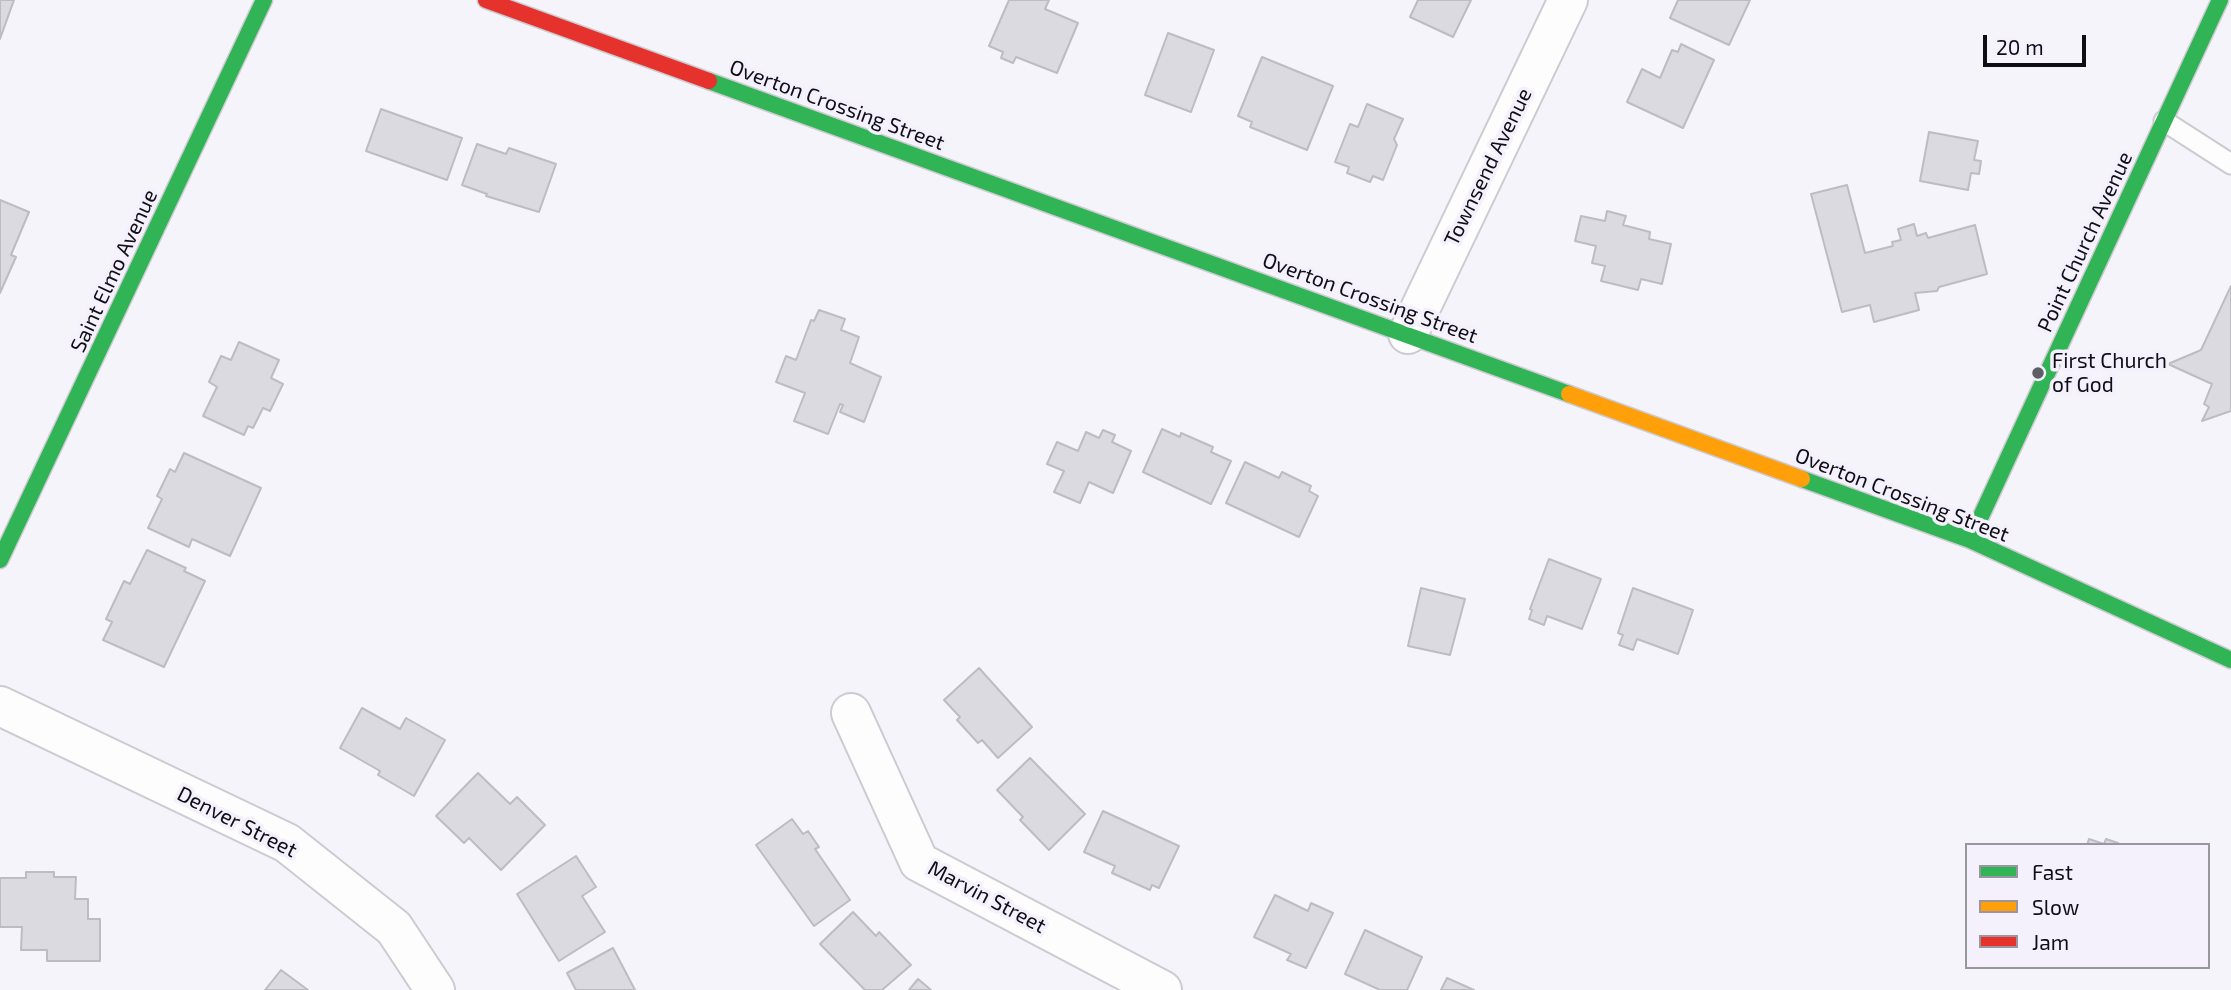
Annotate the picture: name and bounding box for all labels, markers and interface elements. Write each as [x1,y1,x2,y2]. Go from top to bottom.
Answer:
scale bar [1986,21,2089,65]
text: 20 m [1996,34,2044,59]
street label: Overton Crossing Street [726,54,948,156]
street label: Townsend Avenue [1439,84,1537,250]
street label: Point Church Avenue [2032,148,2138,336]
street label: Saint Elmo Avenue [65,186,163,356]
street label: Overton Crossing Street [1259,247,1481,349]
place label: First Church of God [2052,348,2167,398]
marker: First Church of God [2030,365,2046,381]
street label: Overton Crossing Street [1791,443,2013,547]
street label: Denver Street [173,781,301,863]
legend [1965,843,2210,969]
street label: Marvin Street [924,855,1050,939]
text: Fast [2032,859,2073,884]
text: Slow [2032,894,2079,919]
text: Jam [2032,929,2069,954]

